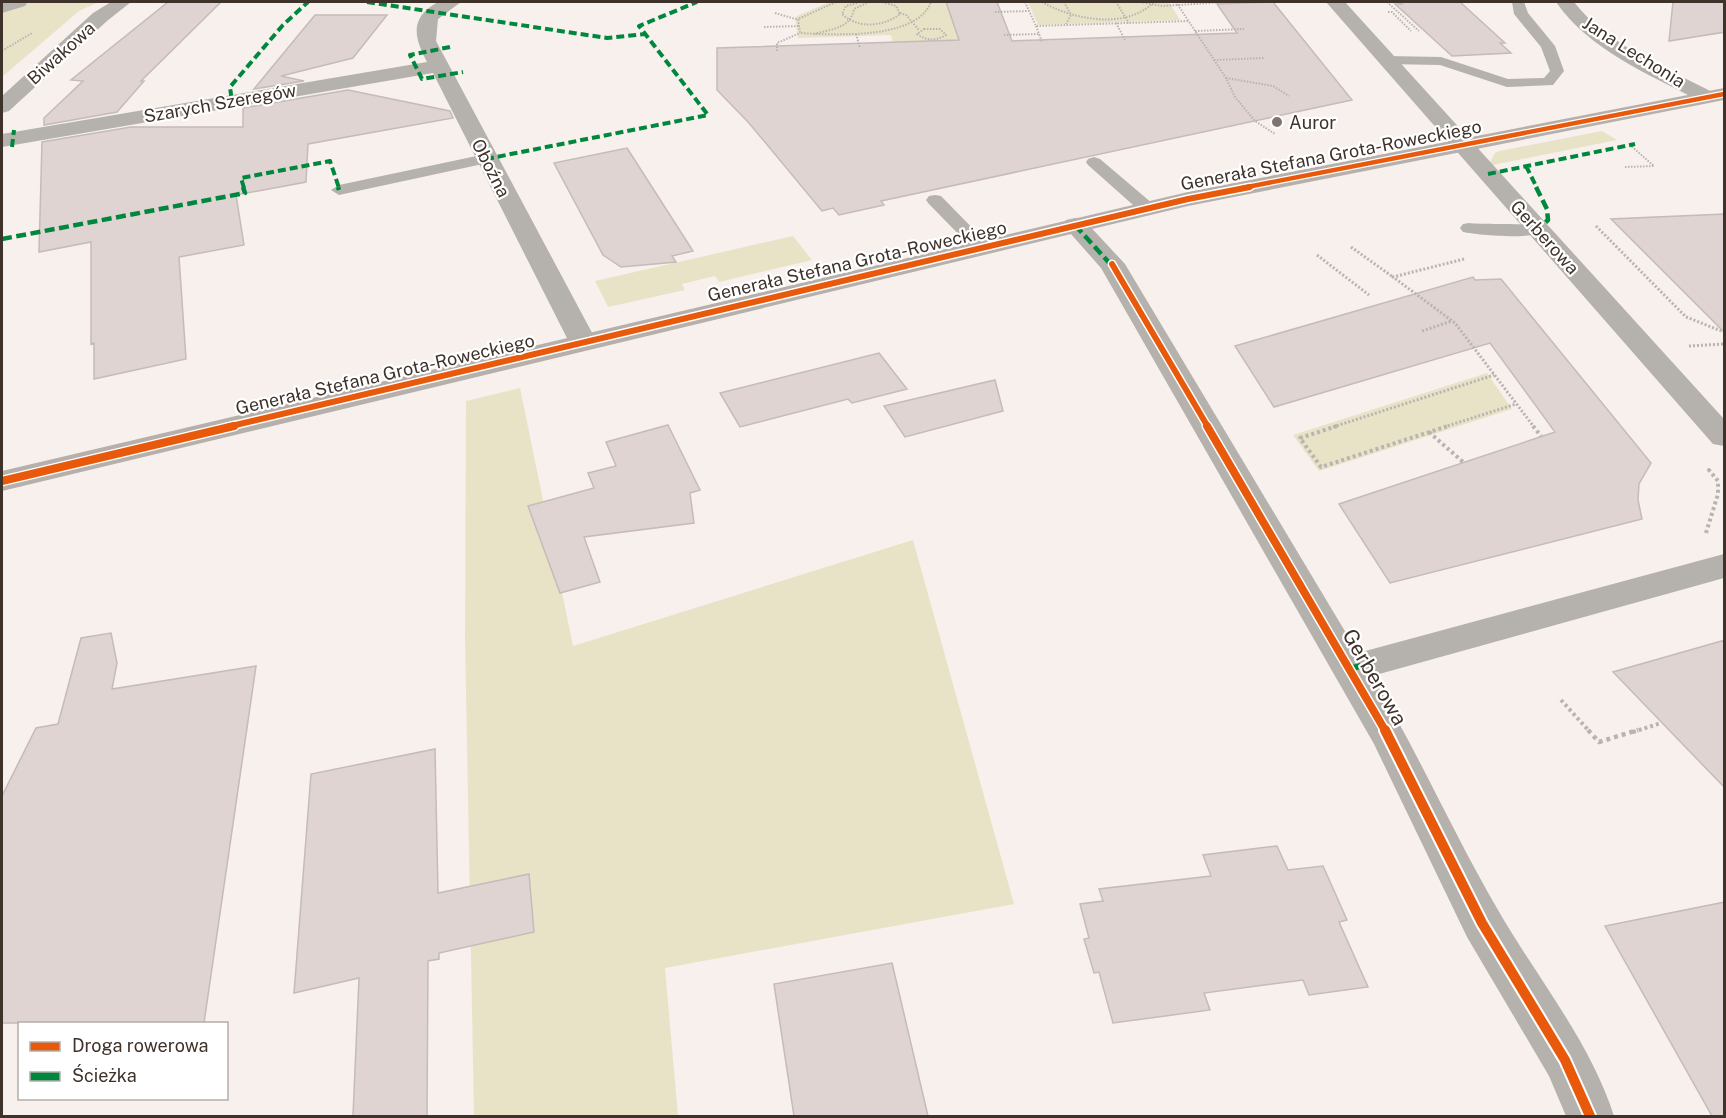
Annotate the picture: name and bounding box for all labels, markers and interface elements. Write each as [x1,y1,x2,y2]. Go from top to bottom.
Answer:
street label: Jana Lechonia [1579,12,1689,92]
street label: Biwakowa [23,17,99,89]
street label: Szarych Szeregów [142,79,298,127]
place label: Auror [1289,112,1336,133]
street label: Generała Stefana Grota-Roweckiego [1179,115,1483,195]
marker: Auror [1270,115,1284,129]
street label: Oboźna [467,135,515,201]
street label: Gerberowa [1506,196,1584,278]
street label: Generała Stefana Grota-Roweckiego [705,216,1009,306]
street label: Generała Stefana Grota-Roweckiego [233,329,537,419]
street label: Gerberowa [1337,624,1413,730]
legend [18,1022,228,1100]
text: Droga rowerowa [72,1035,208,1056]
text: Ścieżka [72,1064,137,1086]

